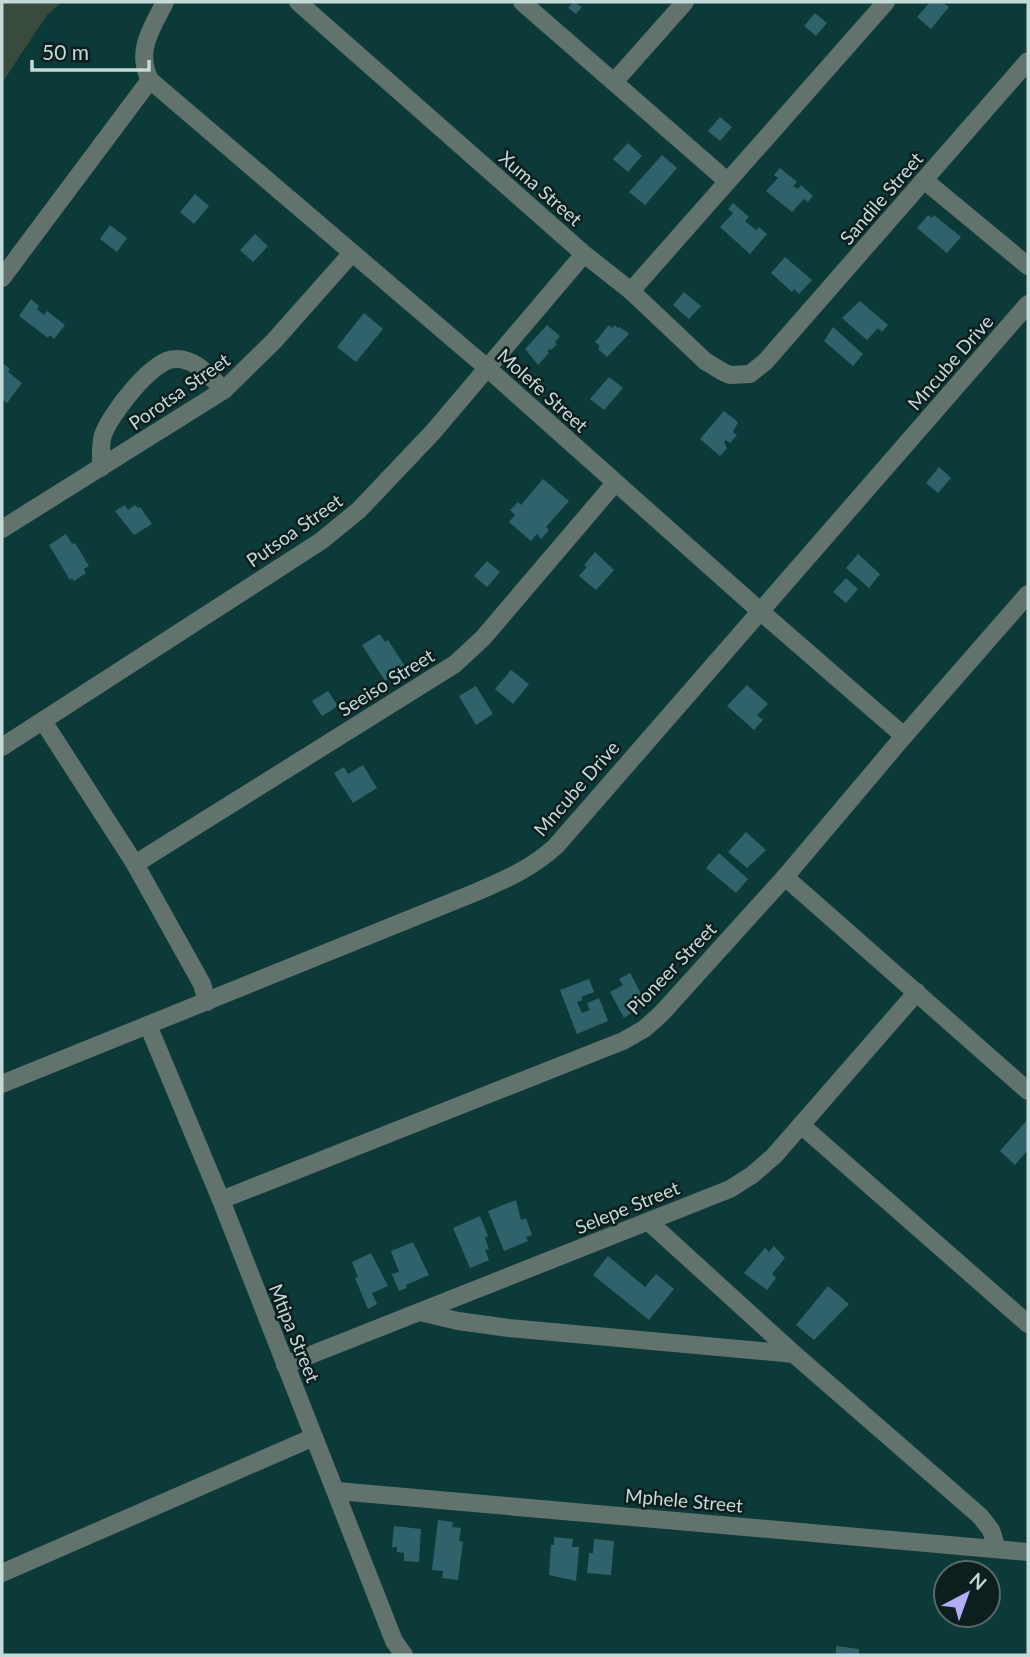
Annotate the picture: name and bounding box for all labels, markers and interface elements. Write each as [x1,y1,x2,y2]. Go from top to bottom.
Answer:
scale bar [32,28,149,72]
text: 50 m [42,39,89,64]
street label: Xuma Street [495,146,587,230]
street label: Sandile Street [835,147,927,249]
street label: Mncube Drive [902,310,998,414]
street label: Molefe Street [493,343,593,437]
street label: Porotsa Street [124,348,234,434]
street label: Putsoa Street [242,488,347,572]
street label: Seeiso Street [334,643,438,721]
street label: Mncube Drive [528,736,624,840]
street label: Pioneer Street [621,917,721,1019]
street label: Selepe Street [572,1176,683,1238]
street label: Mtipa Street [265,1280,325,1386]
street label: Mphele Street [624,1483,744,1517]
north arrow [932,1559,1002,1629]
text: N [965,1567,992,1594]

